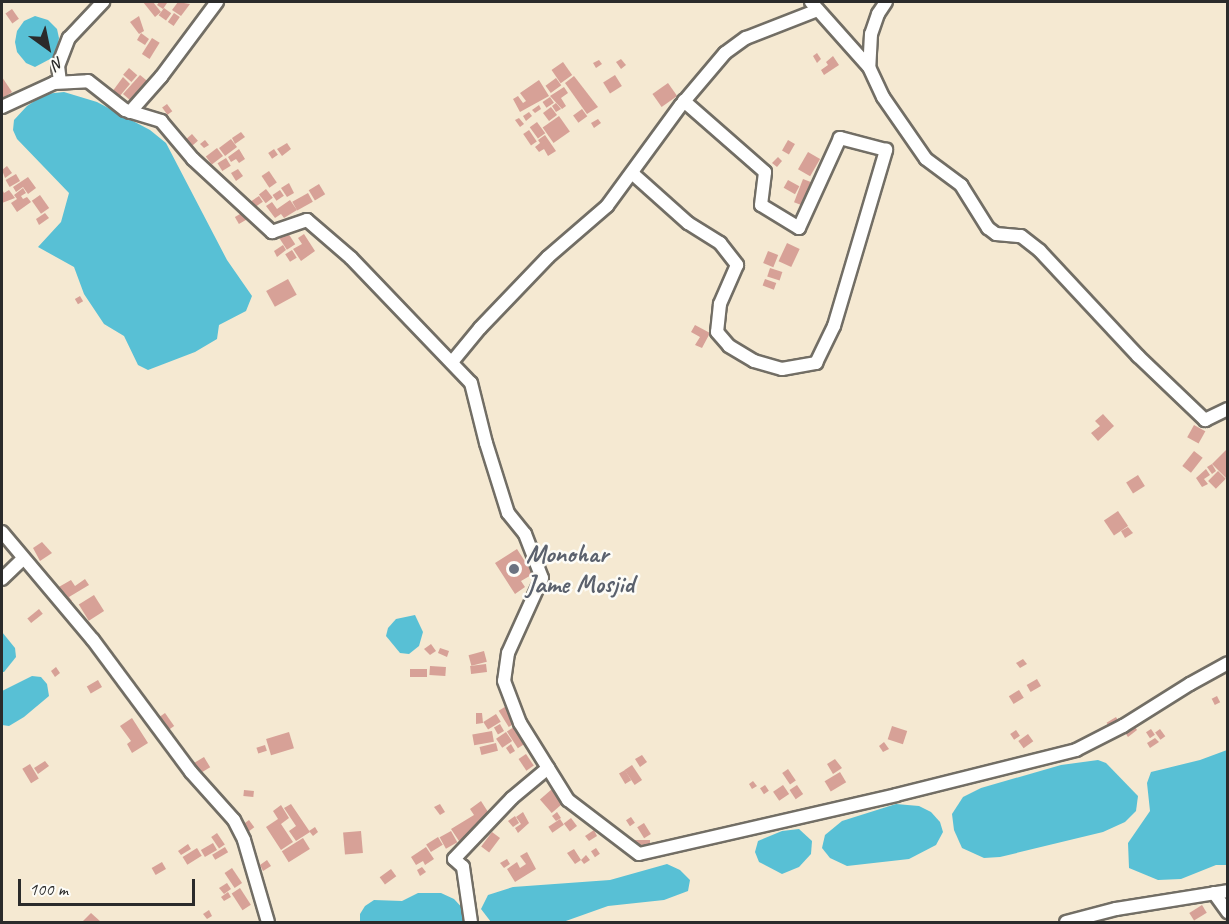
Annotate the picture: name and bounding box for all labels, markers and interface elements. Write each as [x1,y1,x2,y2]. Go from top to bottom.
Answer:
north arrow [18,18,78,78]
text: N [48,52,67,74]
place label: Monohar Jame Mosjid [526,538,634,600]
marker: Monohar Jame Mosjid [507,562,521,576]
scale bar [21,867,198,905]
text: 100 m [29,878,68,900]

